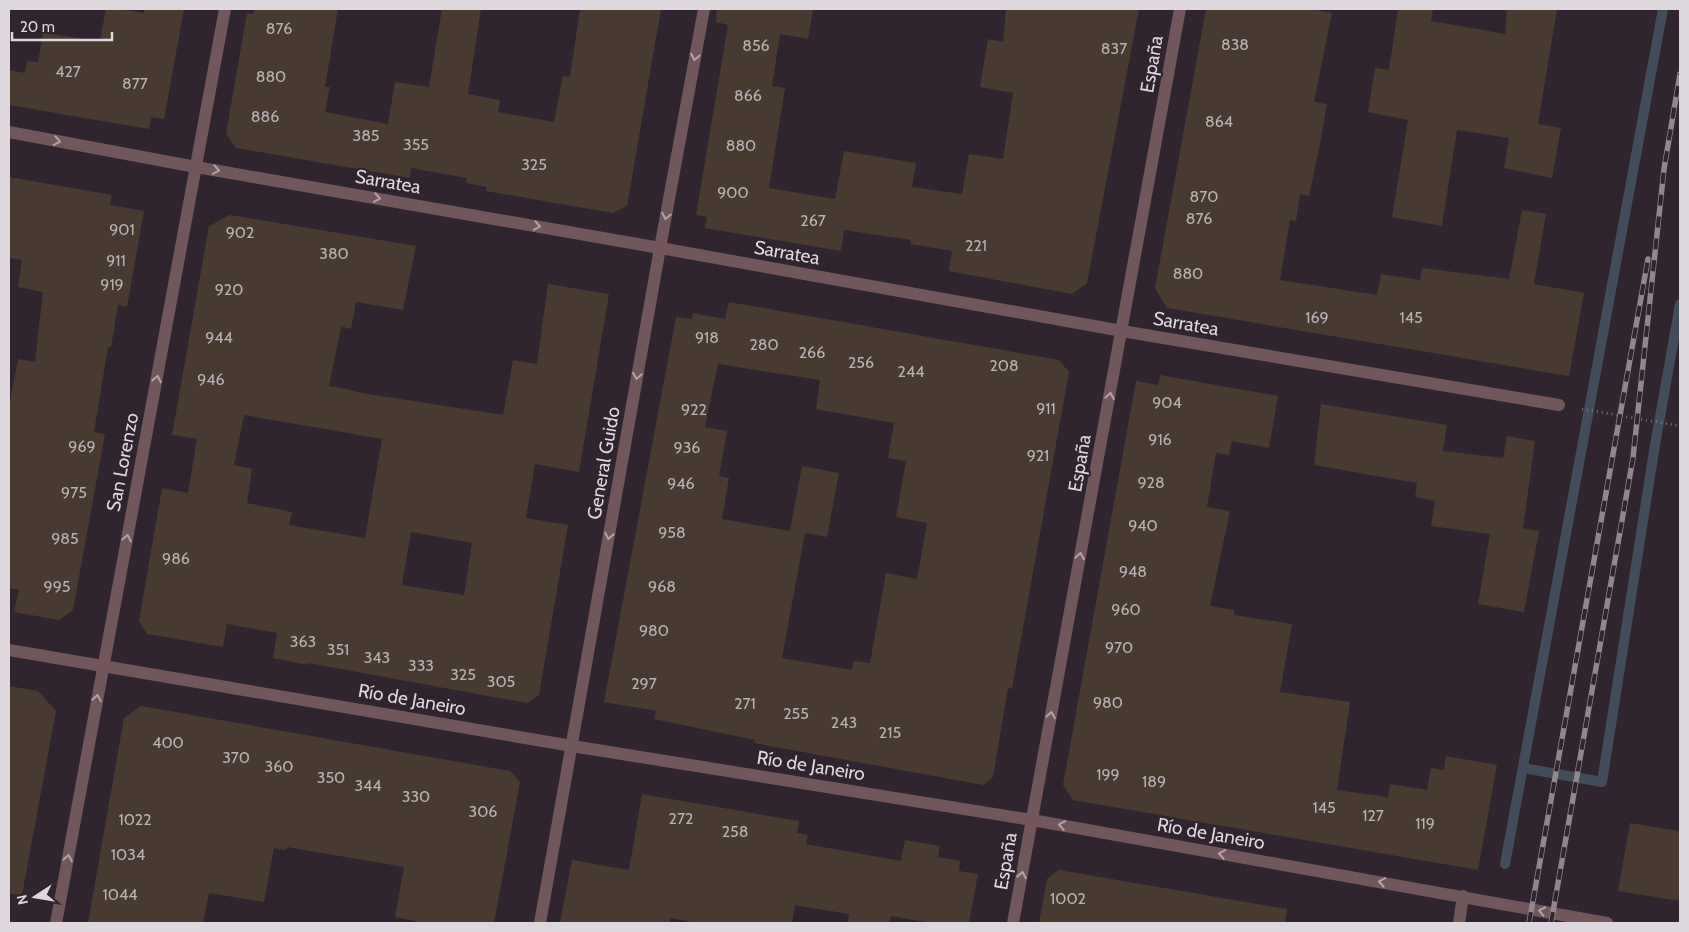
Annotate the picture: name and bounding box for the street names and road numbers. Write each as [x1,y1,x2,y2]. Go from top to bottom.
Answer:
street label: España [1135,34,1168,95]
street label: Sarratea [353,164,423,199]
street label: Sarratea [752,235,822,270]
street label: Sarratea [1151,306,1221,341]
street label: General Guido [582,405,625,521]
street label: San Lorenzo [102,411,143,513]
street label: España [1063,433,1096,494]
street label: Río de Janeiro [356,679,468,720]
street label: Río de Janeiro [755,746,867,785]
street label: Río de Janeiro [1155,813,1267,854]
street label: España [989,831,1022,892]

